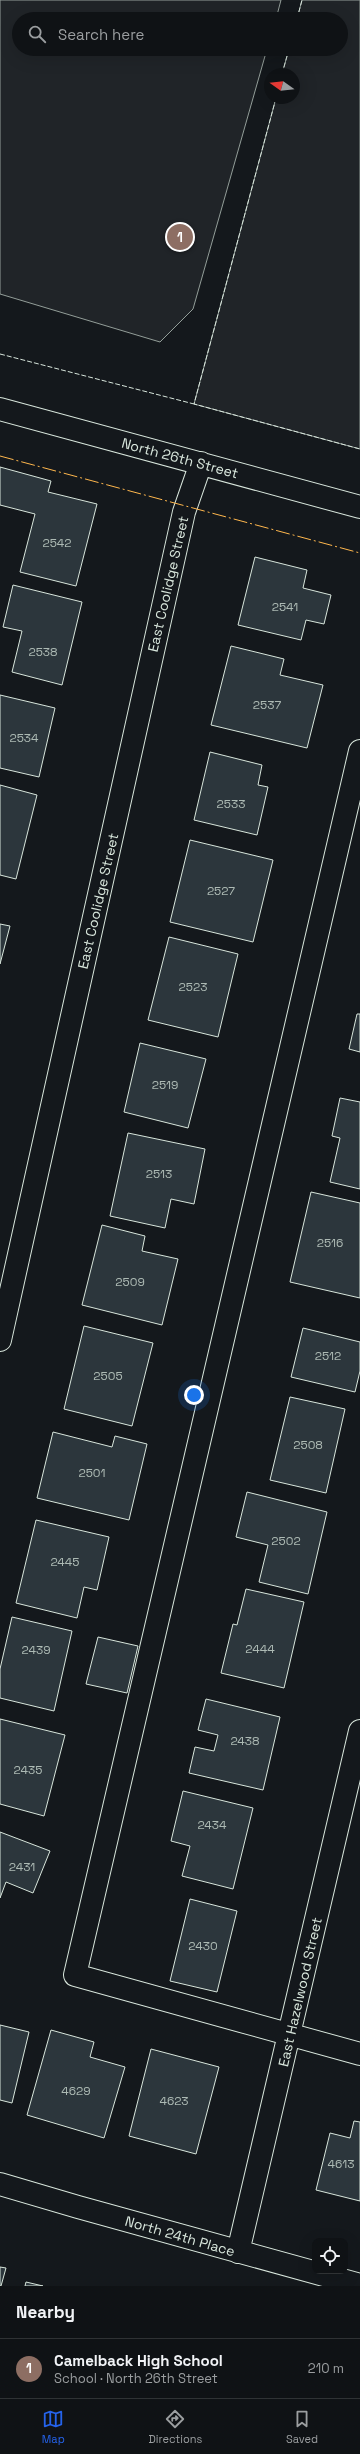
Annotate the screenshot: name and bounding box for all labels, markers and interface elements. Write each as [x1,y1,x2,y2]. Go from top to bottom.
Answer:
search box [12,12,348,56]
icon: search [26,23,48,45]
text: Search here [58,25,144,44]
north arrow [264,68,300,104]
pin: 1 [167,222,193,252]
street label: North 26th Street [120,434,240,482]
street label: East Coolidge Street [144,514,192,654]
house number: 2542 [42,535,72,551]
house number: 2541 [272,599,298,615]
house number: 2538 [28,644,58,660]
house number: 2537 [253,697,281,713]
house number: 2534 [9,730,39,746]
house number: 2533 [217,796,245,812]
street label: East Coolidge Street [74,831,122,971]
house number: 2527 [207,883,235,899]
house number: 2523 [179,979,207,995]
house number: 2519 [152,1077,178,1093]
house number: 2513 [146,1166,172,1182]
house number: 2516 [317,1235,343,1251]
house number: 2509 [115,1274,145,1290]
house number: 2512 [315,1348,341,1364]
house number: 2505 [93,1368,123,1384]
your location [184,1385,204,1405]
house number: 2508 [293,1437,323,1453]
house number: 2501 [78,1465,106,1481]
house number: 2502 [271,1533,301,1549]
house number: 2445 [50,1554,80,1570]
house number: 2444 [245,1641,275,1657]
house number: 2439 [22,1642,50,1658]
house number: 2438 [230,1733,260,1749]
house number: 2435 [14,1762,42,1778]
house number: 2434 [197,1817,227,1833]
house number: 2431 [9,1859,35,1875]
street label: East Hazelwood Street [274,1915,326,2069]
house number: 2430 [188,1938,218,1954]
house number: 4629 [61,2083,91,2099]
house number: 4623 [159,2093,189,2109]
house number: 4613 [327,2156,355,2172]
street label: North 24th Place [123,2212,237,2260]
map controls [312,2238,348,2274]
button: locate [312,2238,348,2274]
text: Nearby [16,2301,75,2323]
text: Camelback High School [54,2351,223,2370]
text: 1 [26,2360,32,2377]
text: 210 m [308,2360,344,2377]
text: School · North 26th Street [54,2370,218,2387]
tab: Map [42,2408,65,2446]
tab: Directions [148,2408,202,2446]
tab: Saved [286,2408,318,2446]

